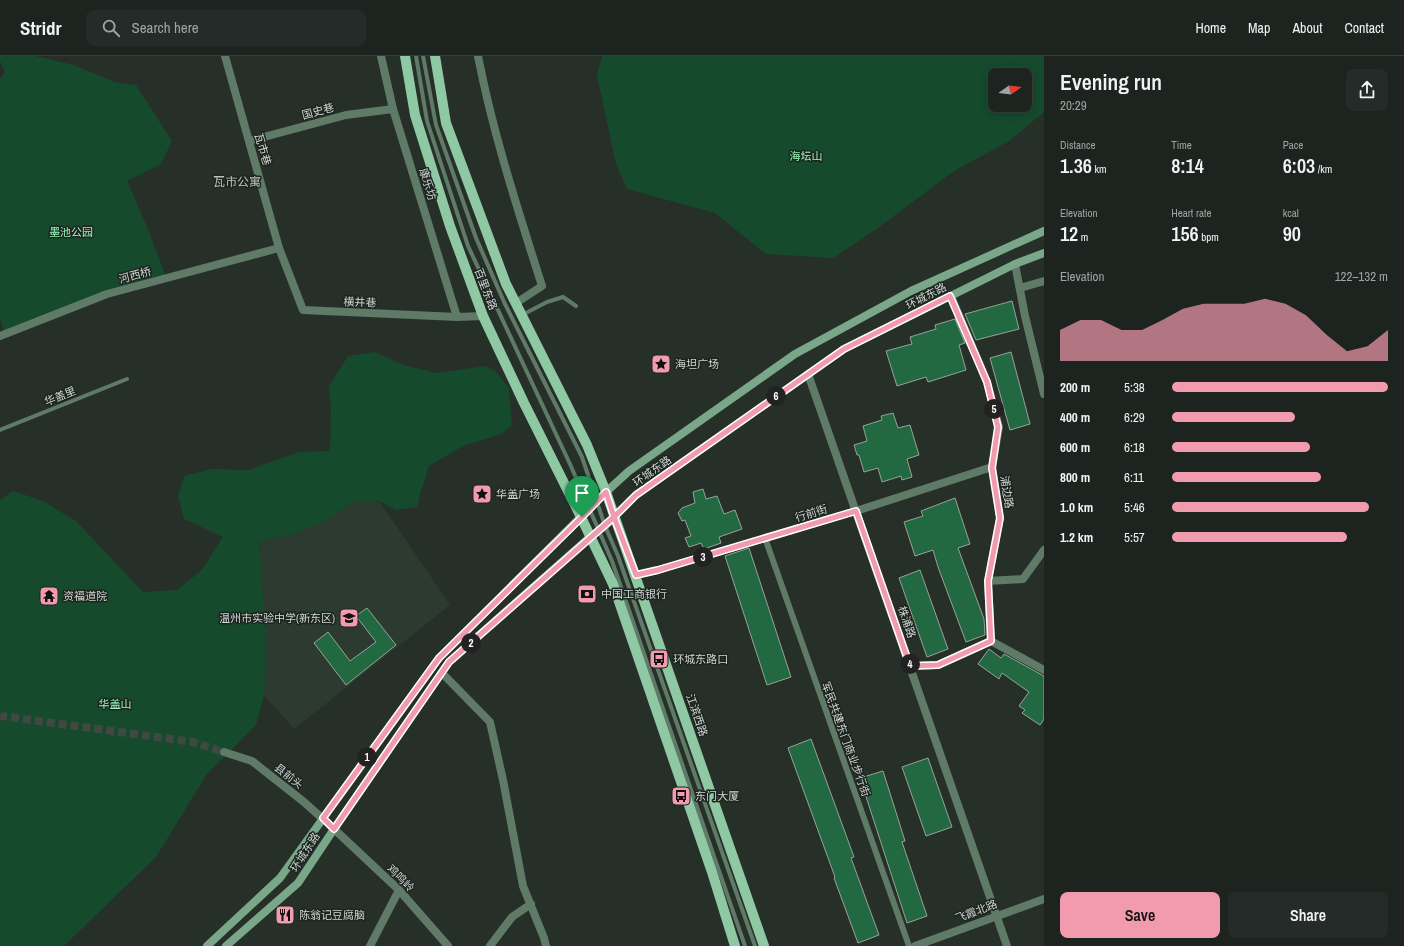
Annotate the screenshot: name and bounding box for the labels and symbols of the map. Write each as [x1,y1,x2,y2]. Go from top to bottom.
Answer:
north arrow [988,68,1032,112]
street label: 国史巷 [300,100,336,122]
street label: 瓦市巷 [252,131,274,167]
park label: 海坛山 [790,149,823,163]
street label: 康乐坊 [416,166,440,202]
district label: 瓦市公寓 [213,174,261,190]
park label: 墨池公园 [49,225,93,239]
street label: 河西桥 [117,264,153,286]
street label: 百里东路 [472,266,500,312]
street label: 环城东路 [903,280,949,312]
street label: 横井巷 [343,294,377,310]
place icon: 海坦广场 [650,353,672,375]
place label: 海坦广场 [675,357,719,371]
street label: 华盖里 [42,383,78,409]
pin: 6 [766,386,786,406]
pin: 5 [984,399,1004,419]
street label: 环城东路 [630,453,674,489]
street label: 浦边路 [998,475,1016,509]
pin [565,476,599,517]
place icon: 华盖广场 [471,483,493,505]
place label: 华盖广场 [496,487,540,501]
street label: 行前街 [793,501,829,525]
pin: 3 [693,547,713,567]
bank icon: 中国工商银行 [576,583,598,605]
temple icon: 资福道院 [38,585,60,607]
place label: 中国工商银行 [601,587,667,601]
place label: 资福道院 [63,589,107,603]
street label: 株浦路 [895,604,919,640]
school or university icon: 温州市实验中学(新东区) [338,607,360,629]
place label: 温州市实验中学(新东区) [219,611,335,625]
pin: 2 [461,633,481,653]
bus stop icon: 环城东路口 [648,648,670,670]
place label: 环城东路口 [673,652,728,666]
pin: 4 [900,654,920,674]
street label: 军民共建东门商业步行街 [819,680,873,798]
street label: 江滨西路 [683,692,711,738]
park label: 华盖山 [99,697,132,711]
pin: 1 [357,747,377,767]
street label: 县前头 [272,760,306,792]
bus stop icon: 东门大厦 [670,785,692,807]
place label: 东门大厦 [695,789,739,803]
street label: 环城东路 [287,830,323,874]
street label: 鸡鸣岭 [384,861,418,895]
street label: 飞霞北路 [953,897,999,925]
restaurant icon: 陈翁记豆腐脑 [274,904,296,926]
place label: 陈翁记豆腐脑 [299,908,365,922]

